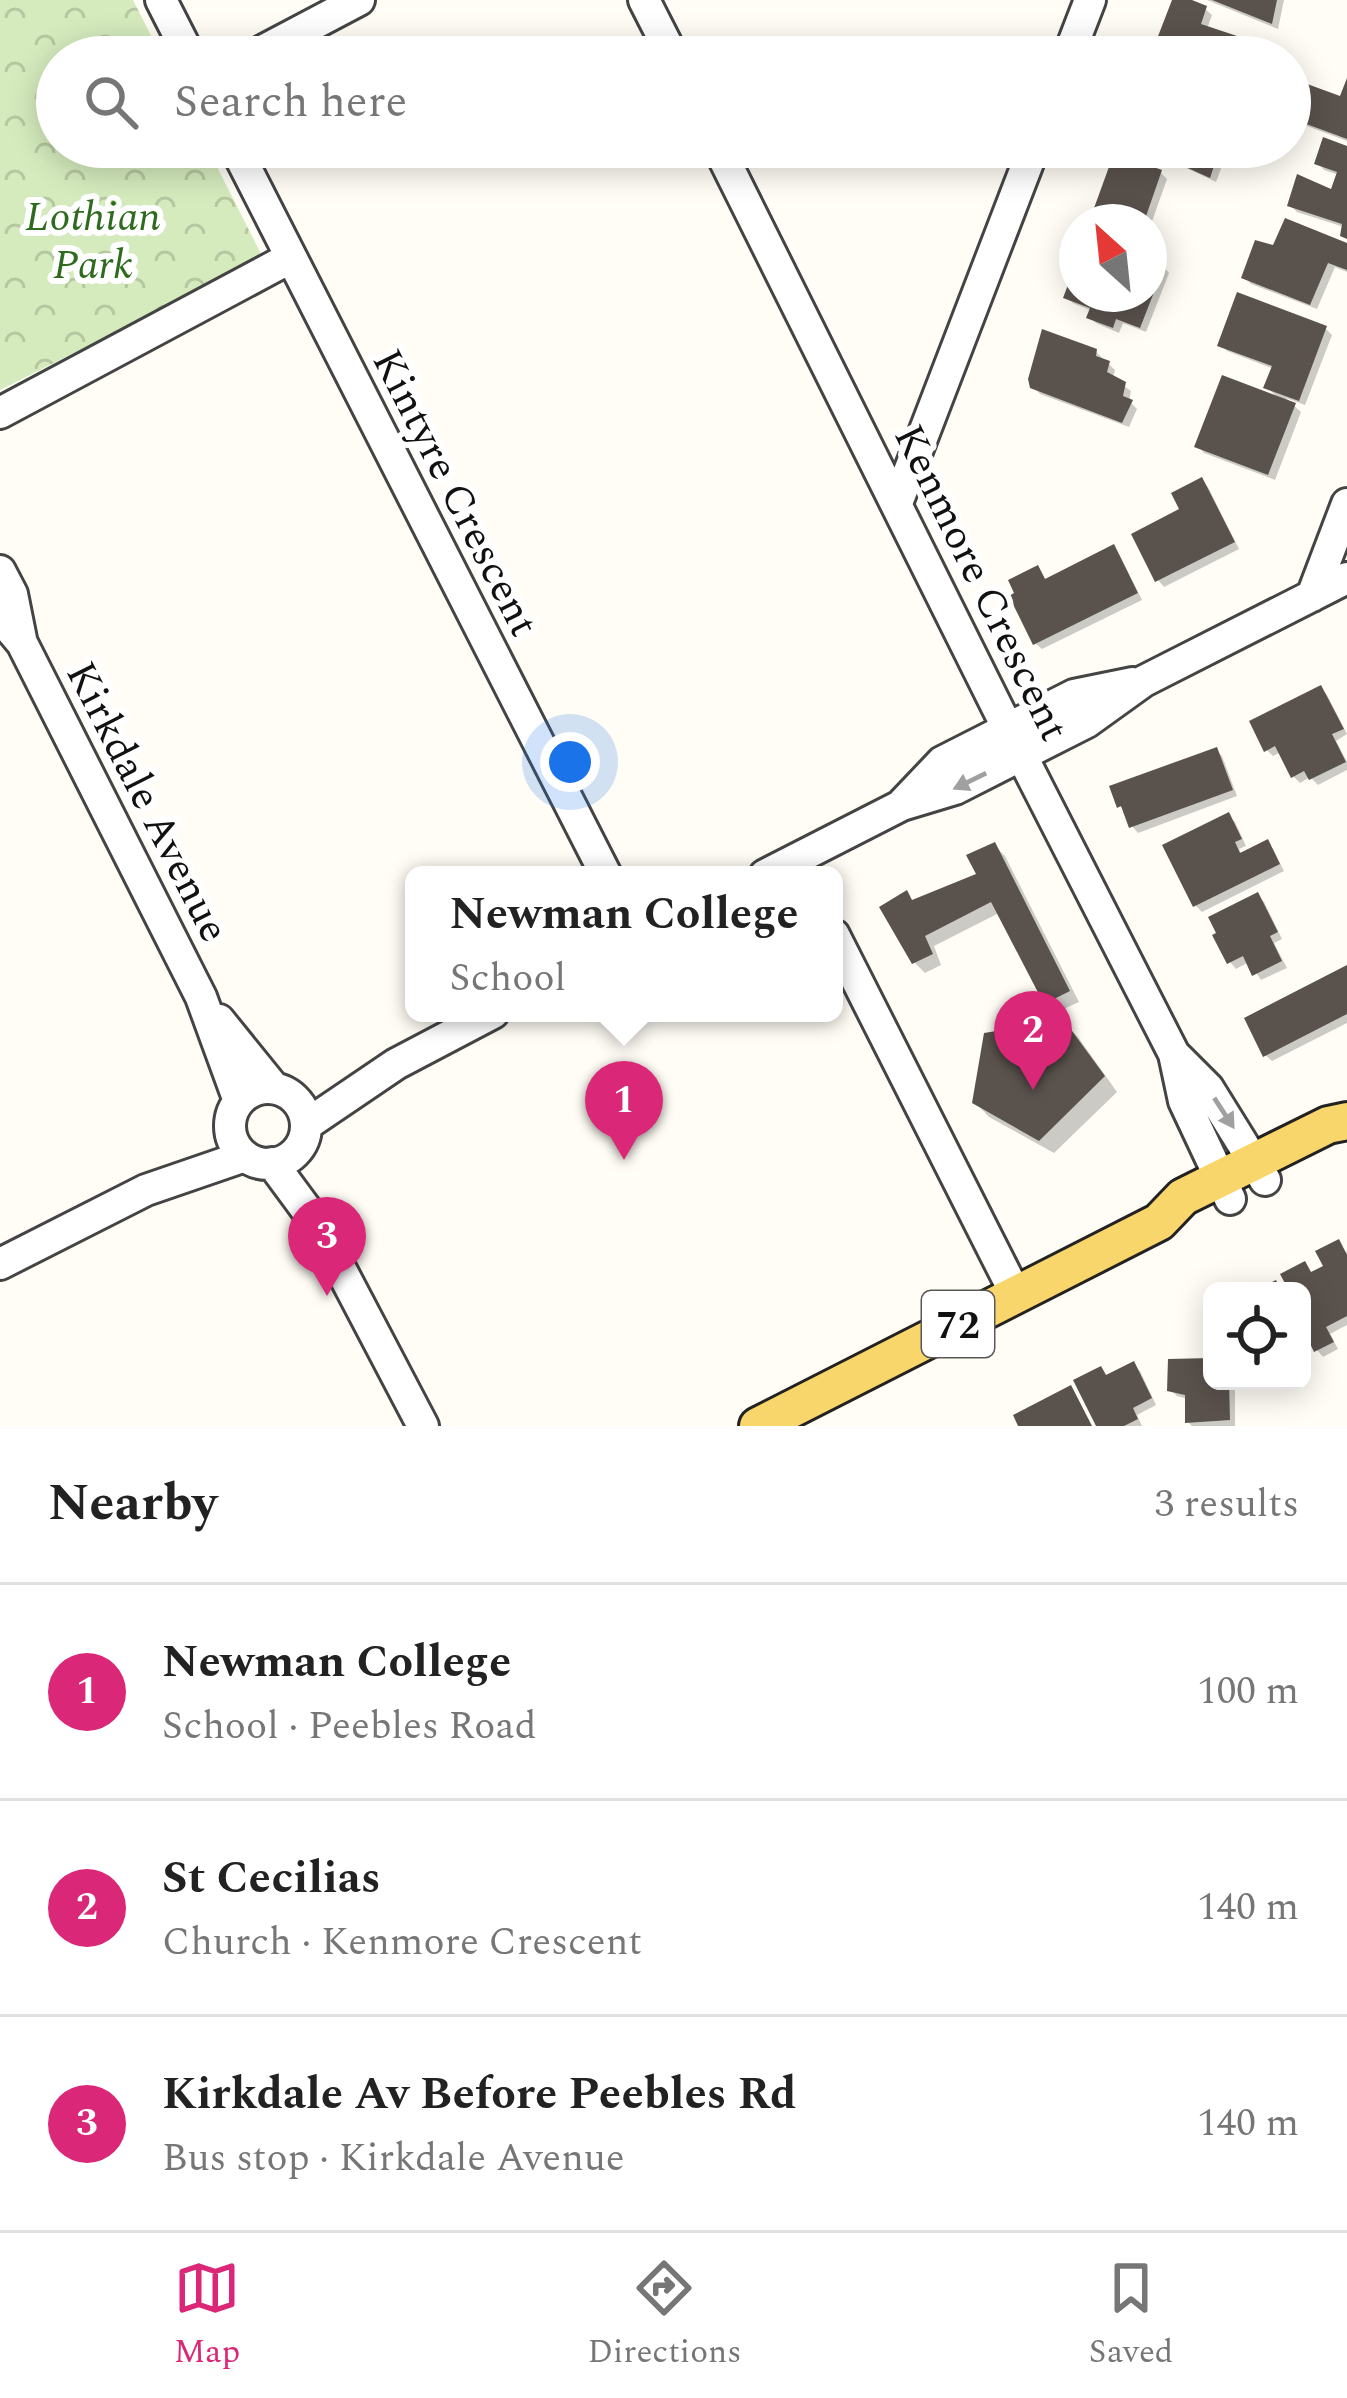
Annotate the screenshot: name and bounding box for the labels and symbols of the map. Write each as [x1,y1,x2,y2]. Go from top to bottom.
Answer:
park label: Lothian Park [25,186,161,297]
north arrow [1059,204,1167,312]
street label: Kintyre Crescent [355,338,554,648]
street label: Kenmore Crescent [877,414,1085,752]
street label: Kirkdale Avenue [49,651,245,954]
your location [540,732,600,792]
one-way arrow [953,770,988,790]
pin: 2 [994,991,1072,1090]
pin: 1 [585,1061,663,1160]
one-way arrow [1212,1097,1234,1130]
pin: 3 [288,1197,366,1296]
road number: 72 [922,1291,994,1357]

